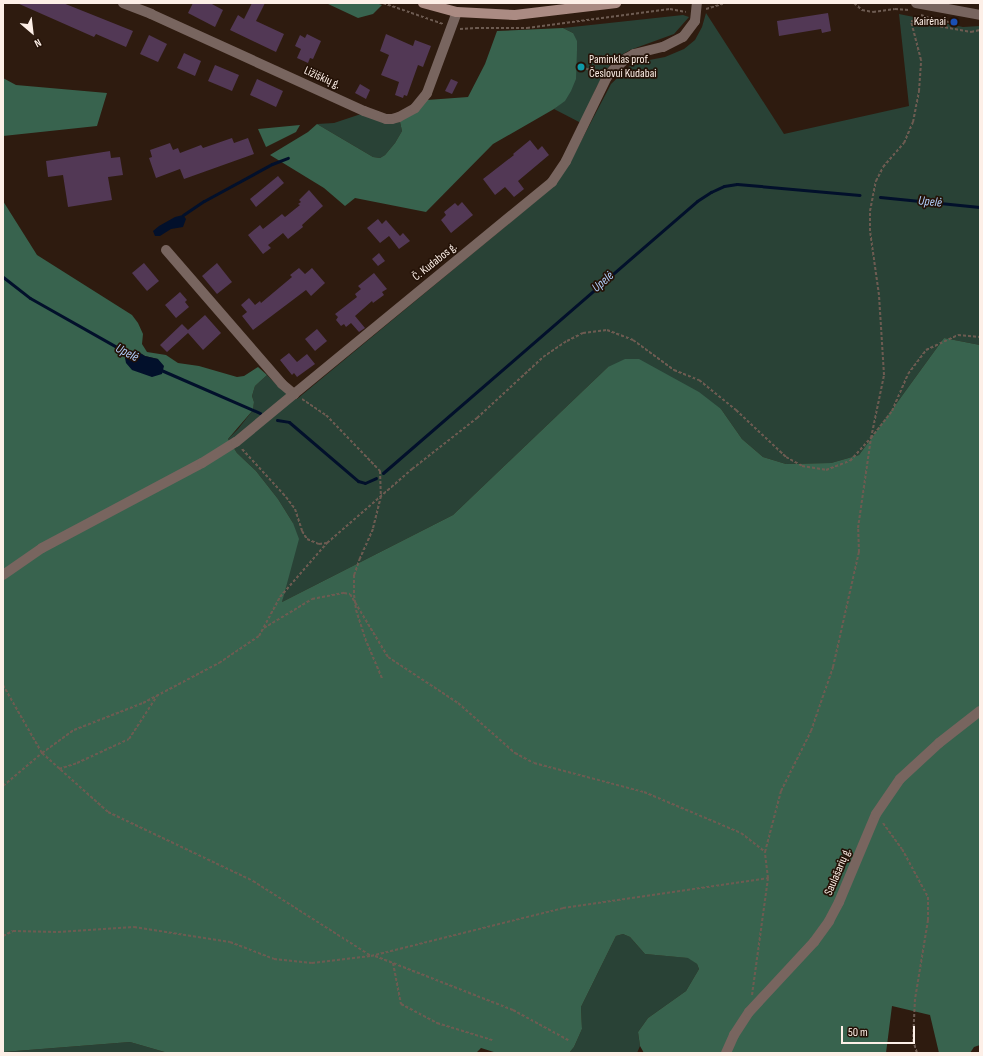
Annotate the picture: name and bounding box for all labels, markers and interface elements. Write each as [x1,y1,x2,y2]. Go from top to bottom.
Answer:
north arrow [12,12,52,52]
place label: Kairėnai [914,15,946,29]
marker: Kairėnai [949,17,959,27]
text: N [32,36,44,50]
place label: Paminklas prof. Česlovui Kudabai [589,53,656,81]
marker: Paminklas prof. Česlovui Kudabai [576,62,586,72]
street label: Ližiškių g. [302,64,342,92]
water label: Upelė [917,193,943,211]
street label: Č. Kudabos g. [410,240,460,284]
water label: Upelė [589,268,617,296]
water label: Upelė [113,341,141,365]
street label: Saulašarių g. [822,846,854,898]
scale bar [843,1018,917,1044]
text: 50 m [848,1025,868,1040]

